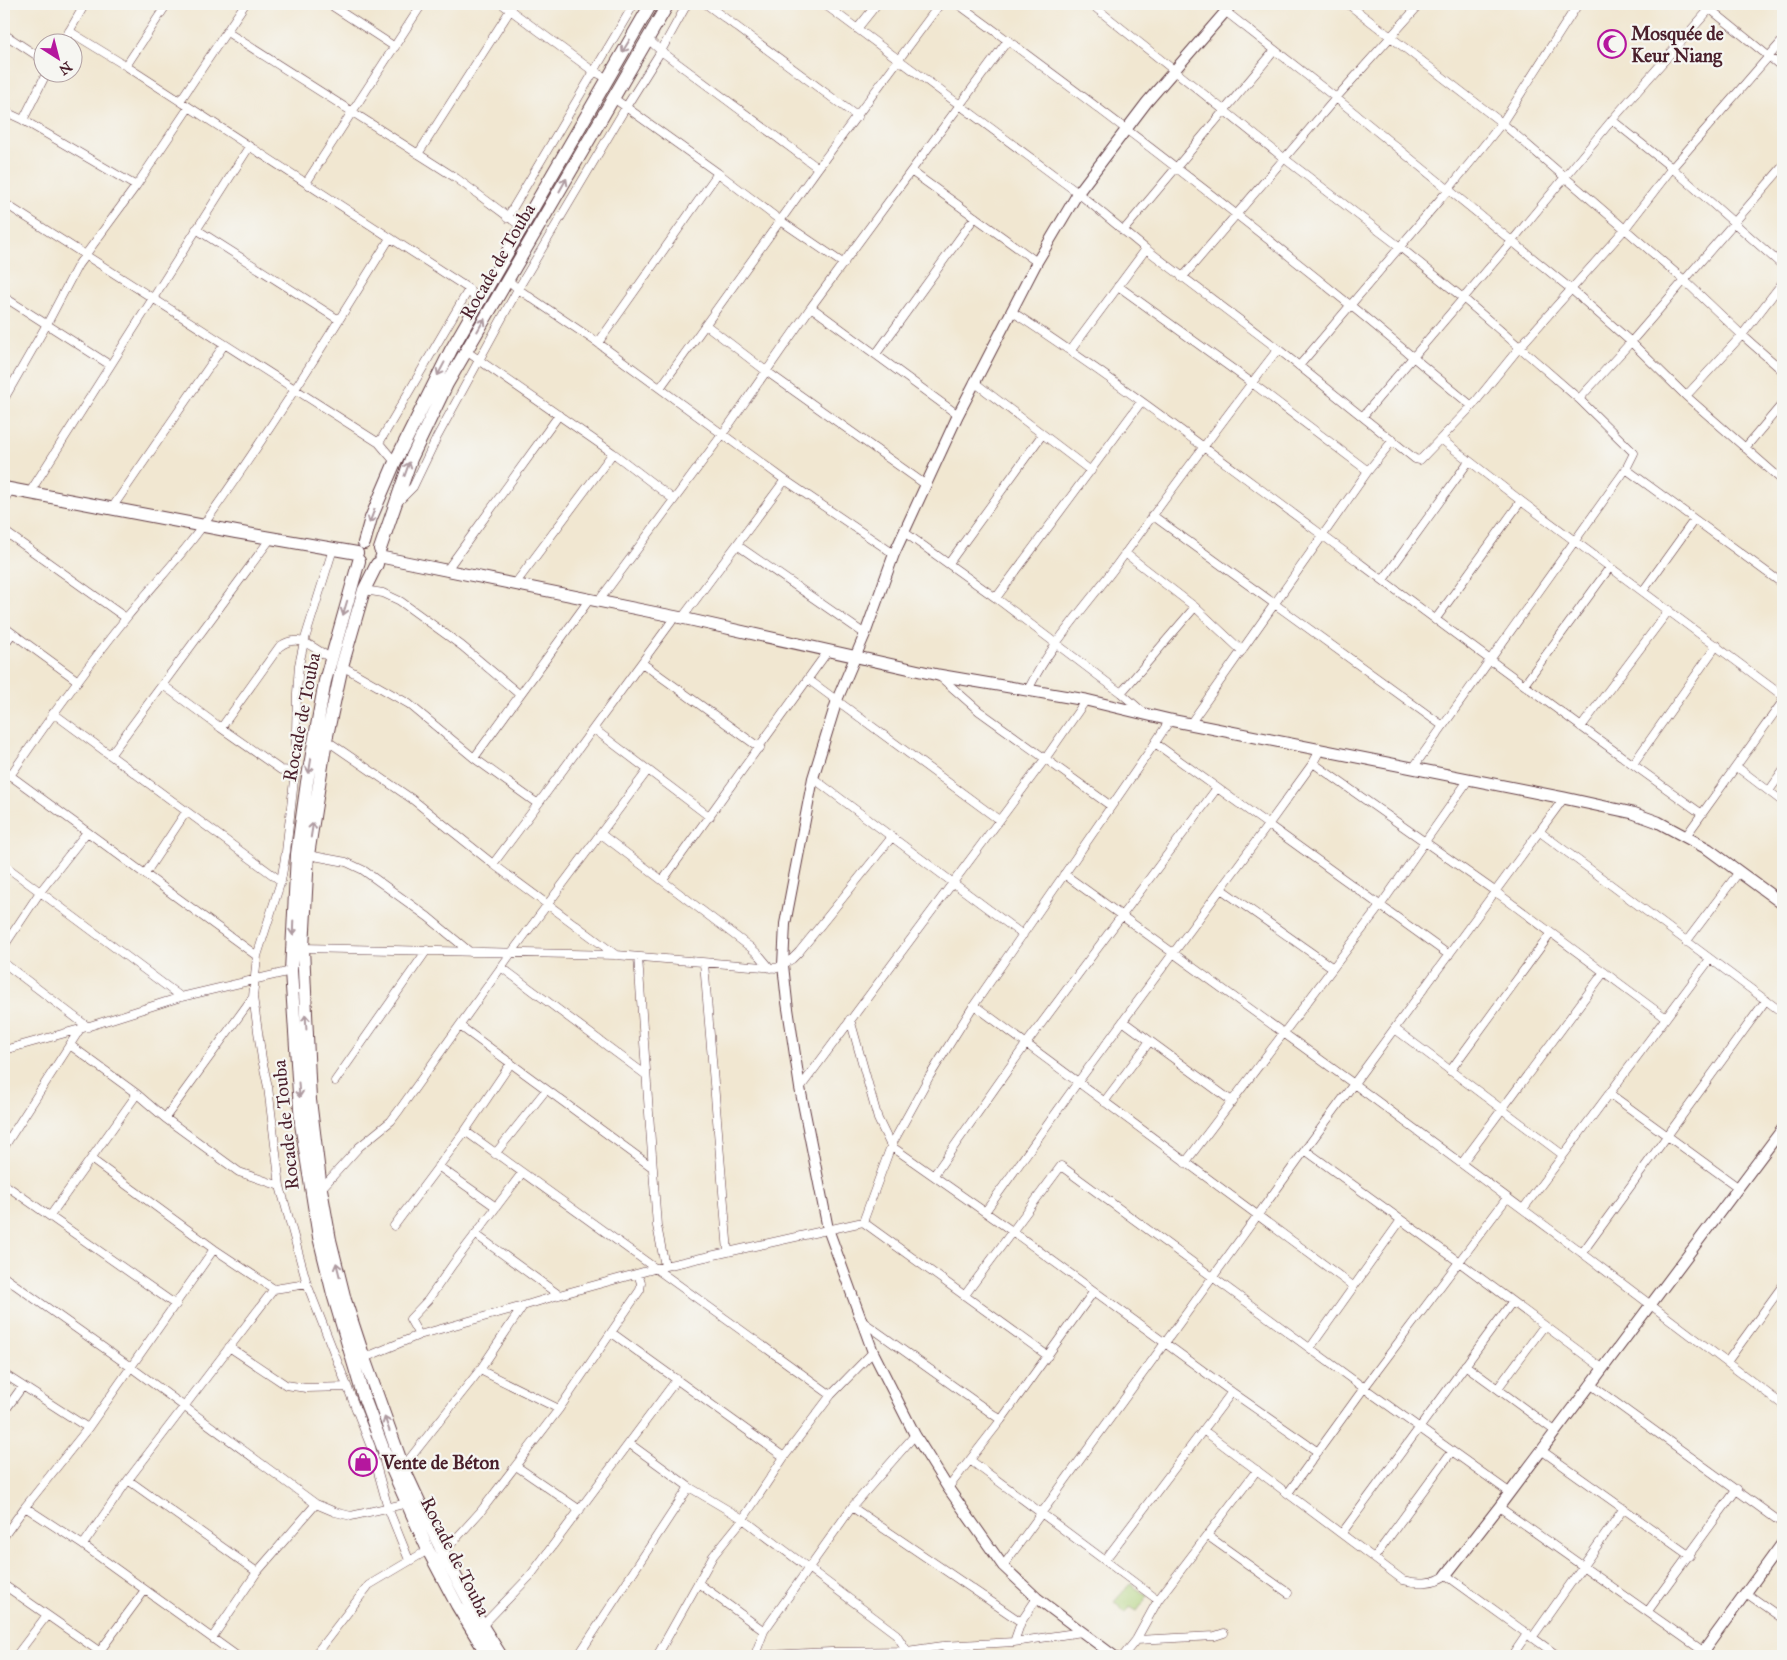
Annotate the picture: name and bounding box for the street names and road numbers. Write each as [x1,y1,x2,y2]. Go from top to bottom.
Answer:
street label: Rocade de Touba [455,198,541,324]
street label: Rocade de Touba [278,650,325,783]
street label: Rocade de Touba [267,1058,304,1191]
street label: Rocade de Touba [416,1493,496,1620]

